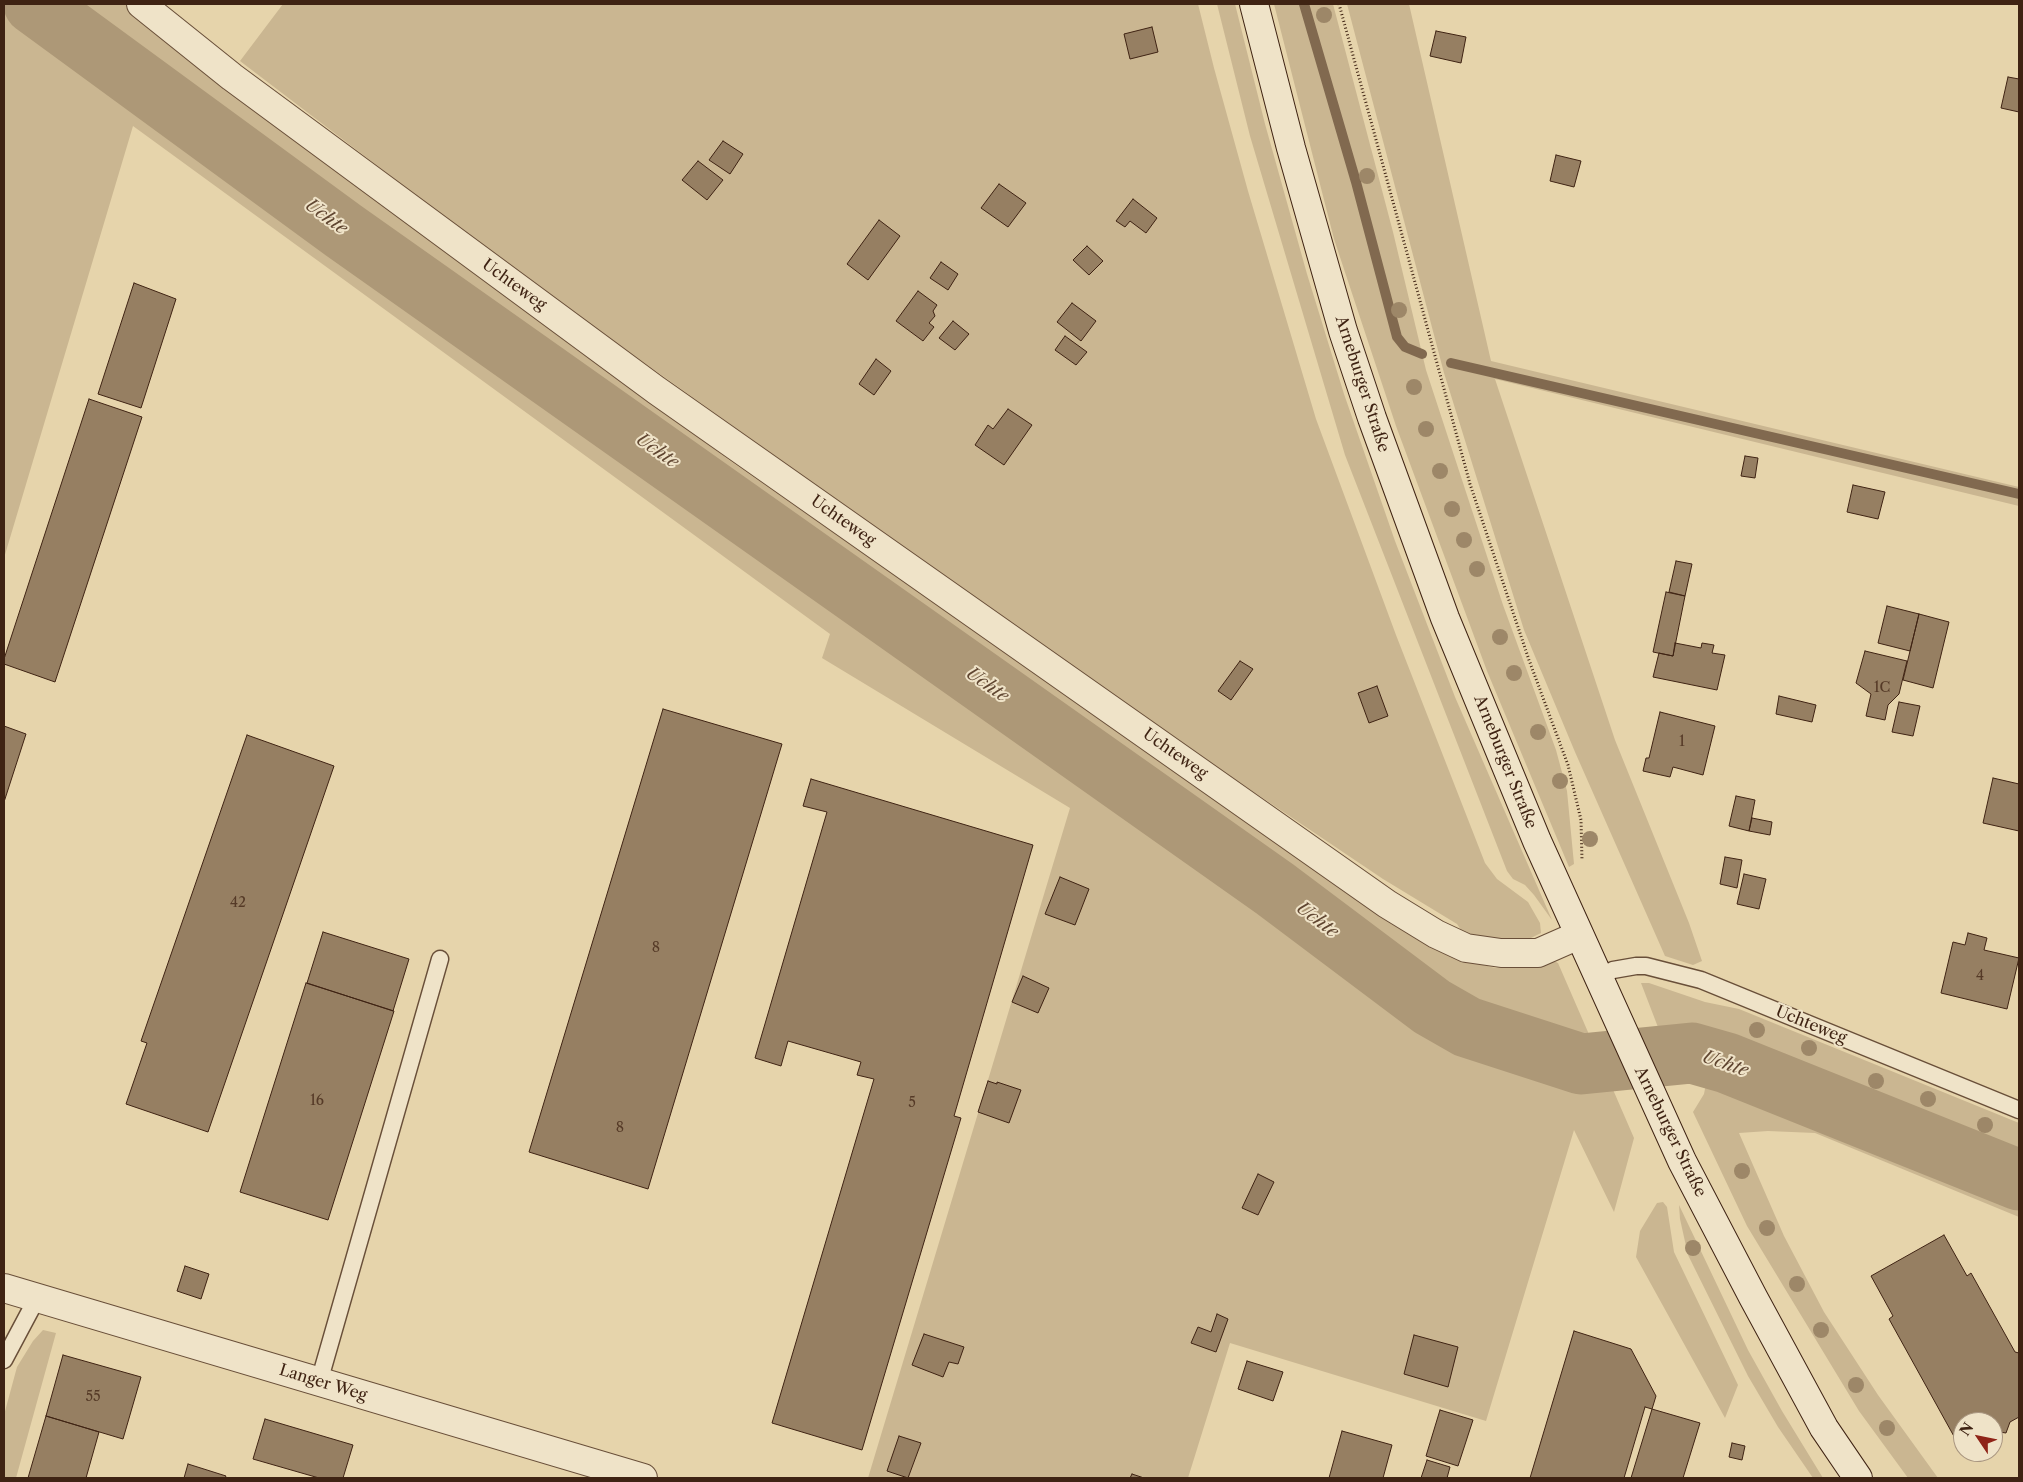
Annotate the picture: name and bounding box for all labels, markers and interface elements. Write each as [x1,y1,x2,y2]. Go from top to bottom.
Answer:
water label: Uchte [301,194,351,240]
street label: Uchteweg [478,255,550,315]
street label: Arneburger Straße [1331,313,1393,455]
water label: Uchte [631,429,683,473]
street label: Uchteweg [807,492,879,550]
water label: Uchte [961,663,1013,707]
house number: 1C [1874,680,1890,696]
street label: Arneburger Straße [1469,692,1541,832]
street label: Uchteweg [1139,725,1211,783]
house number: 1 [1679,734,1685,750]
house number: 42 [230,895,246,911]
water label: Uchte [1292,897,1342,943]
house number: 8 [652,940,660,956]
house number: 4 [1976,968,1984,984]
street label: Uchteweg [1773,1002,1849,1048]
water label: Uchte [1699,1046,1751,1082]
street label: Arneburger Straße [1630,1064,1710,1200]
house number: 16 [310,1093,324,1109]
house number: 5 [908,1095,916,1111]
house number: 8 [616,1120,624,1136]
street label: Langer Weg [277,1361,369,1405]
house number: 55 [85,1389,101,1405]
north arrow [1953,1412,2003,1462]
text: N [1956,1419,1977,1439]

